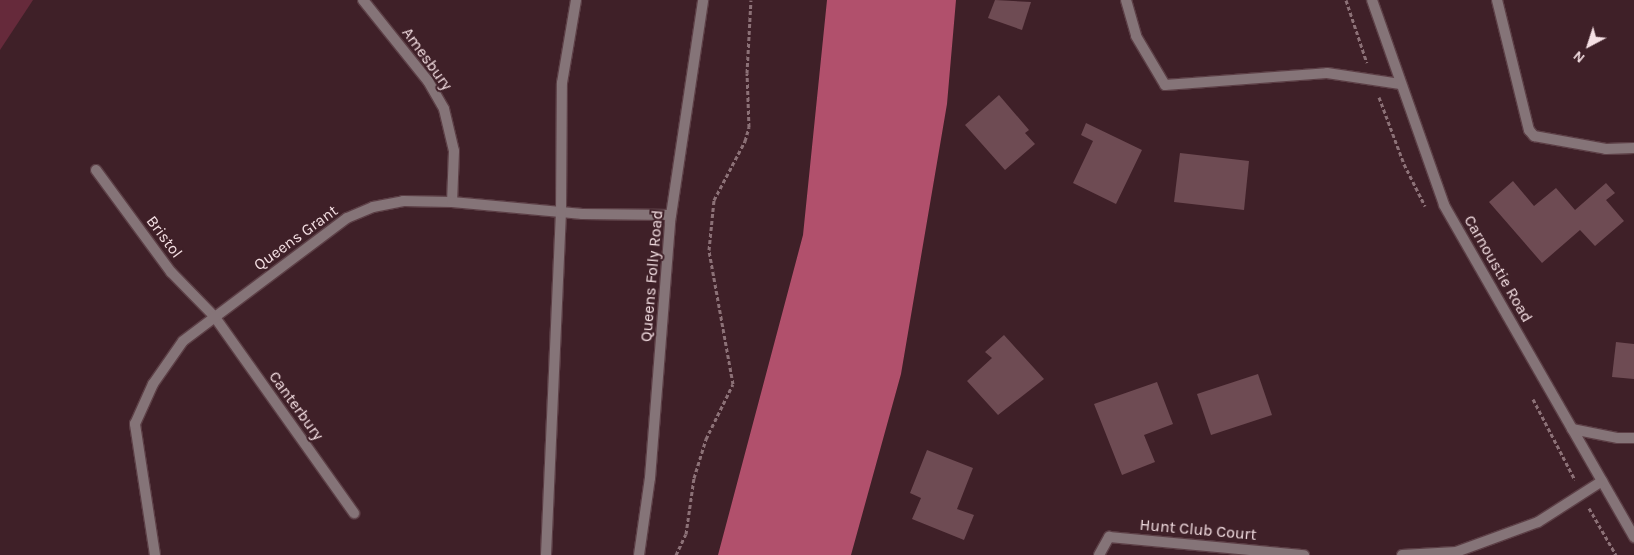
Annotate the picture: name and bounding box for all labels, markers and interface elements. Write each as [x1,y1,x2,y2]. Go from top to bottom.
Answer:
north arrow [1564,20,1614,70]
street label: Amesbury [398,24,456,94]
text: N [1570,47,1588,67]
street label: Queens Grant [250,201,342,275]
street label: Queens Folly Road [637,209,667,343]
street label: Bristol [142,212,186,262]
street label: Carnoustie Road [1460,212,1536,326]
street label: Canterbury [265,368,327,444]
street label: Hunt Club Court [1139,515,1257,545]

